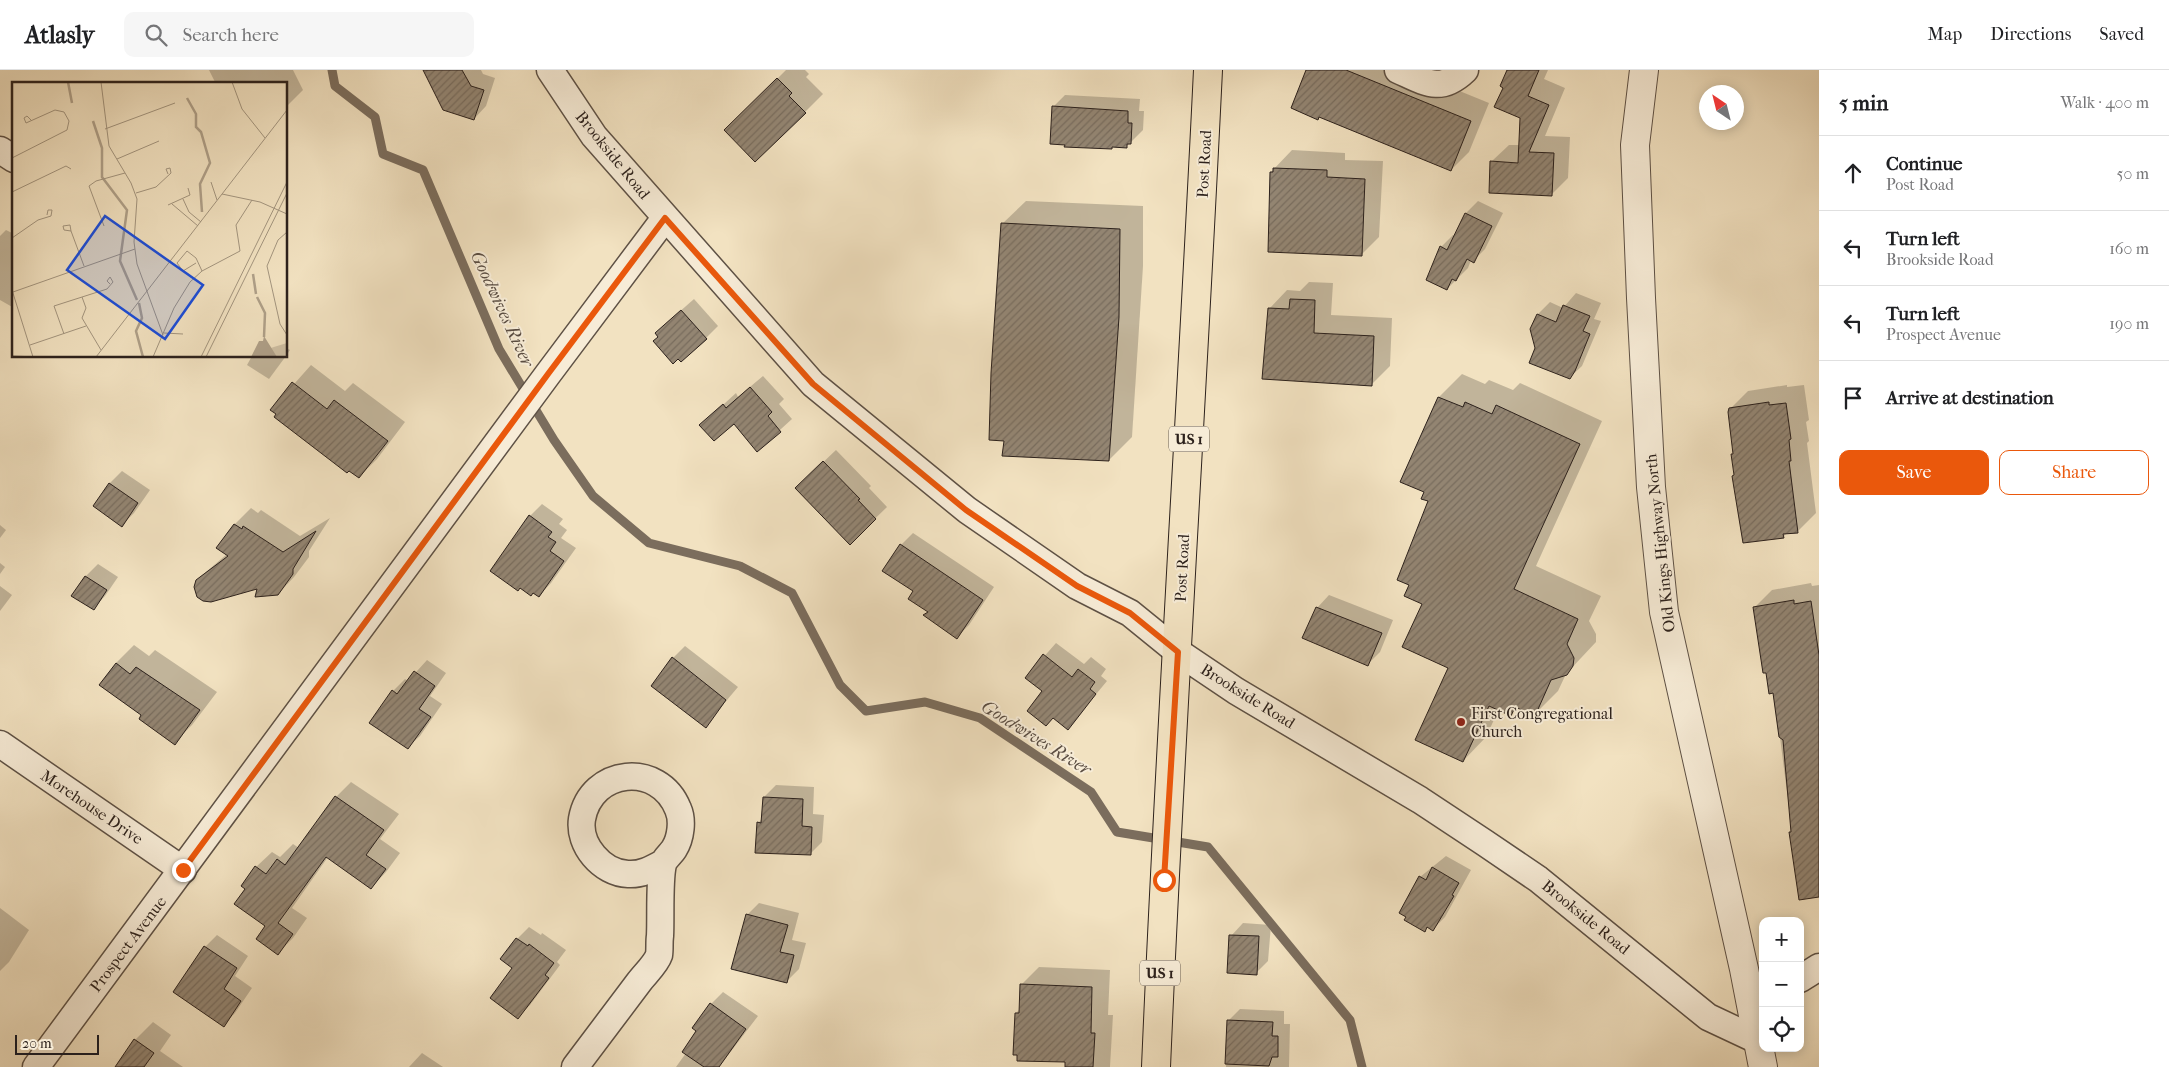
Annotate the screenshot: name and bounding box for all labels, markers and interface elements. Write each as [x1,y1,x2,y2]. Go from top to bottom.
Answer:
search box [124,12,474,57]
text: Atlasly [25,21,94,49]
icon: search [142,21,170,49]
text: Search here [182,24,279,46]
text: Map [1928,24,1962,45]
text: Directions [1990,24,2071,45]
text: Saved [2099,24,2144,45]
inset map [12,82,288,358]
north arrow [1699,85,1744,130]
text: 5 min [1839,91,1888,115]
text: Walk · 400 m [2060,93,2149,112]
street label: Brookside Road [572,107,654,203]
street label: Post Road [1193,129,1215,198]
text: Continue [1886,153,1962,175]
icon: ahead [1839,159,1867,187]
text: 50 m [2117,164,2149,183]
text: Post Road [1886,175,1954,194]
text: Turn left [1886,228,1960,250]
icon: left [1839,234,1867,262]
text: 160 m [2109,239,2149,258]
water label: Goodwives River [466,248,539,372]
text: Brookside Road [1886,250,1994,269]
text: Turn left [1886,303,1960,325]
icon: left [1839,309,1867,337]
text: 190 m [2109,314,2149,333]
text: Prospect Avenue [1886,325,2001,344]
icon: arrive [1839,384,1867,412]
text: Arrive at destination [1886,387,2054,409]
road number: US 1 [1169,426,1209,452]
button: Save [1839,450,1989,495]
button: Share [1999,450,2149,495]
street label: Old Kings Highway North [1641,453,1679,633]
street label: Post Road [1171,533,1193,602]
street label: Brookside Road [1197,659,1299,733]
water label: Goodwives River [977,696,1096,781]
place label: First Congregational Church [1471,704,1613,741]
marker: First Congregational Church [1455,716,1467,728]
street label: Morehouse Drive [37,766,147,848]
route end [172,859,195,882]
route start [1153,869,1176,892]
street label: Brookside Road [1538,876,1634,958]
street label: Prospect Avenue [86,892,170,996]
map controls [1759,917,1804,1052]
button: + [1759,917,1804,962]
road number: US 1 [1140,960,1180,986]
button: − [1759,962,1804,1007]
button: locate [1759,1007,1804,1052]
scale bar [15,1032,99,1055]
text: 20 m [22,1035,52,1052]

